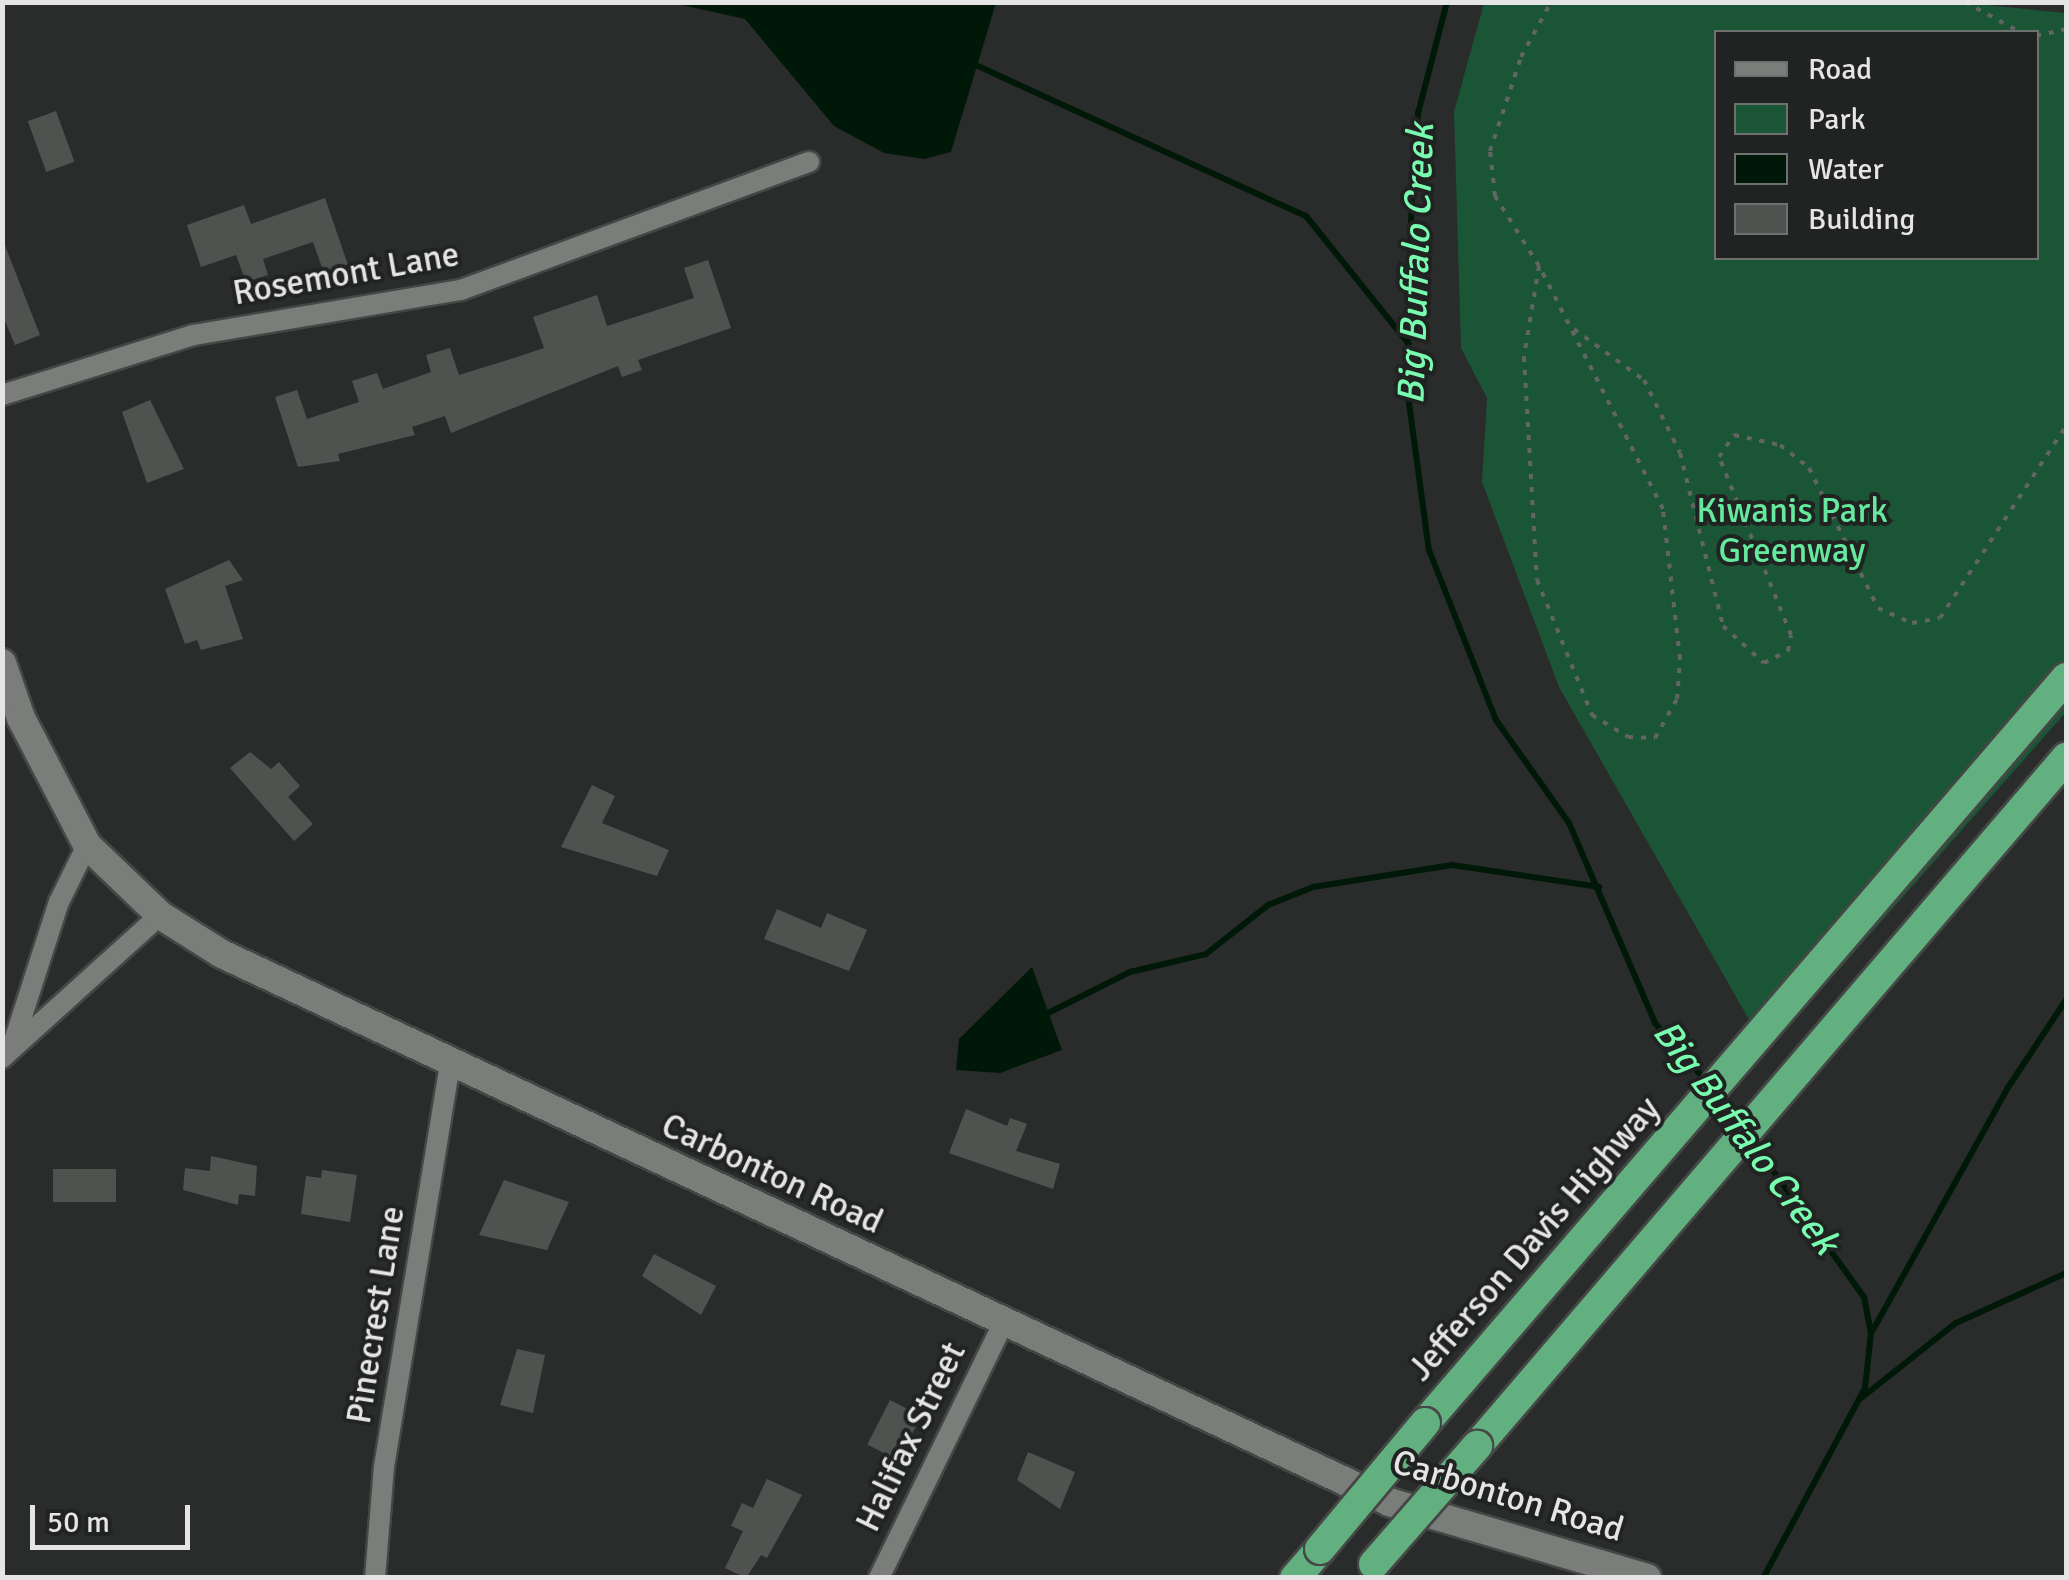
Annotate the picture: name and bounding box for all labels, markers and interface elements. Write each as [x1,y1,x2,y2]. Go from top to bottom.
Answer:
legend [1714,30,2039,260]
text: Road [1808,51,1872,88]
text: Park [1808,101,1866,138]
water label: Big Buffalo Creek [1388,123,1444,405]
text: Water [1808,151,1884,188]
text: Building [1808,201,1915,238]
street label: Rosemont Lane [230,233,462,315]
park label: Kiwanis Park Greenway [1696,490,1888,572]
water label: Big Buffalo Creek [1643,1011,1849,1263]
street label: Jefferson Davis Highway [1399,1089,1669,1389]
street label: Carbonton Road [655,1104,889,1244]
street label: Pinecrest Lane [338,1203,414,1427]
street label: Halifax Street [847,1336,975,1538]
street label: Carbonton Road [1388,1441,1628,1551]
scale bar [35,1485,195,1547]
text: 50 m [47,1504,110,1541]

